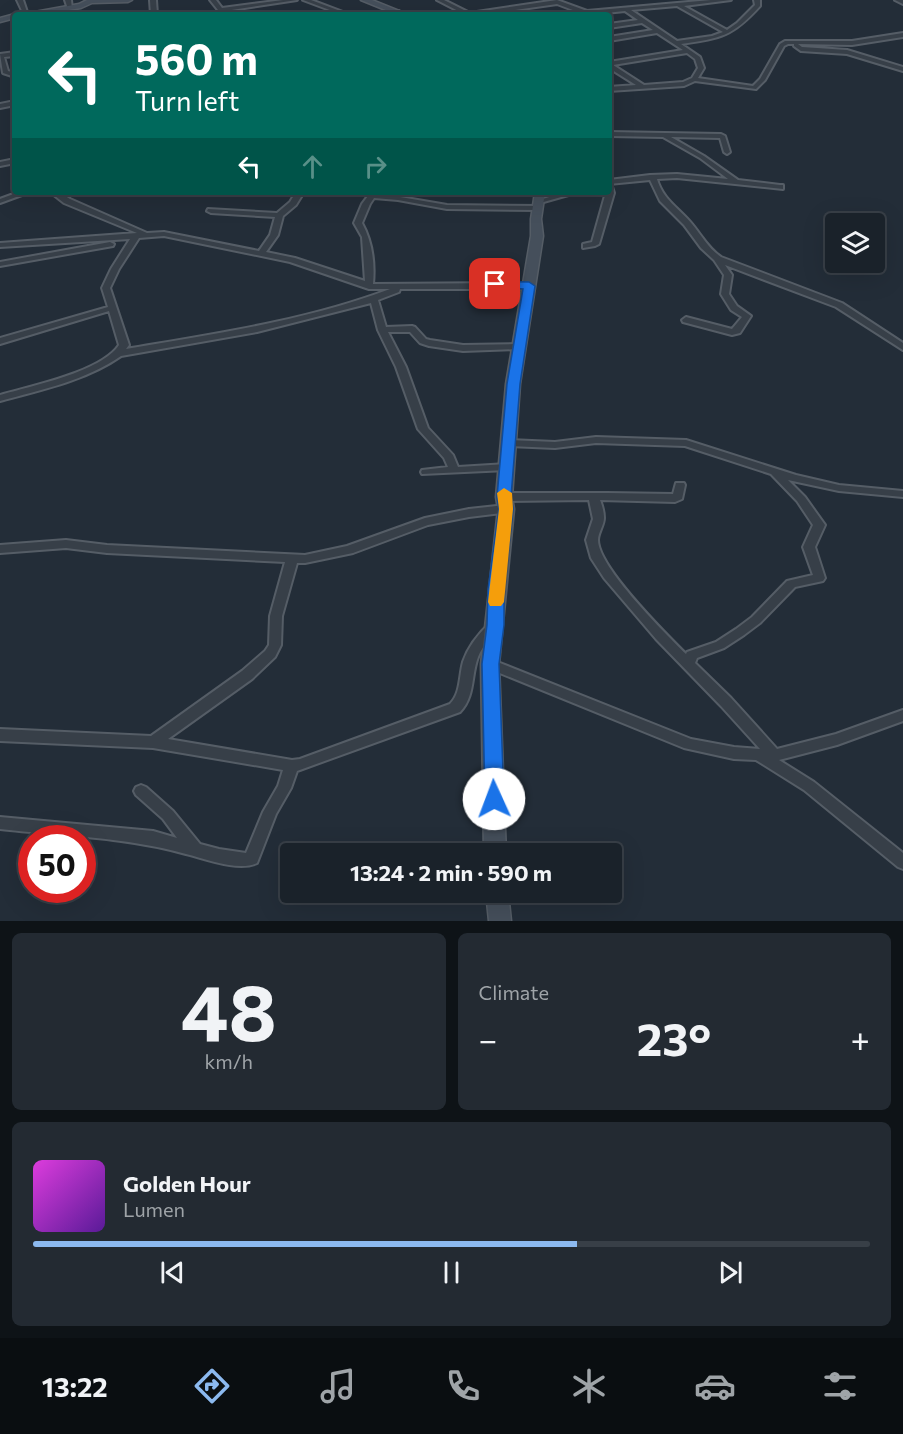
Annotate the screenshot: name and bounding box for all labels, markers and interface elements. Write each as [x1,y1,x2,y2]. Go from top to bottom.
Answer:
text: 560 m [135,32,258,84]
icon: left [36,36,114,114]
text: Turn left [135,84,239,117]
icon: left [233,150,266,183]
icon: ahead [296,150,329,183]
icon: right [359,150,392,183]
map controls [825,213,885,273]
button: layers [825,213,885,273]
pin [469,258,520,309]
icon: arrive [478,267,511,300]
position arrow [462,767,526,831]
speed limit sign: 50 [18,825,96,903]
text: 13:24 · 2 min · 590 m [350,859,552,886]
text: 48 [181,962,277,1057]
text: Climate [479,980,549,1004]
text: 23° [637,1010,711,1065]
text: − [479,1018,497,1059]
text: + [851,1018,870,1059]
text: km/h [204,1049,253,1073]
text: Golden Hour [123,1170,251,1197]
text: Lumen [123,1197,185,1221]
icon: previous [156,1256,189,1289]
icon: pause [435,1256,468,1289]
icon: next [714,1256,747,1289]
icon: directions [191,1365,233,1407]
icon: music [317,1365,359,1407]
icon: phone [442,1365,484,1407]
icon: climate [568,1365,610,1407]
icon: car [694,1365,736,1407]
icon: filters [819,1365,861,1407]
text: 13:22 [42,1370,108,1403]

